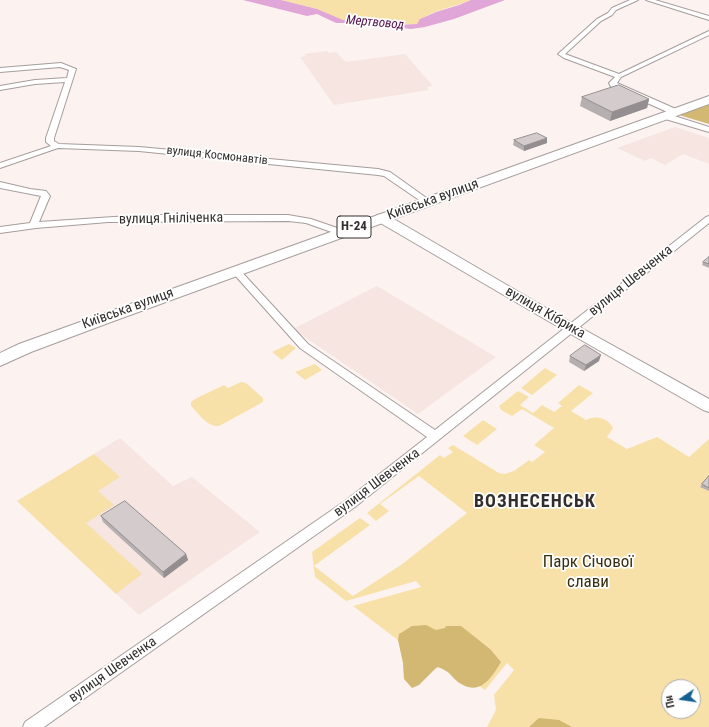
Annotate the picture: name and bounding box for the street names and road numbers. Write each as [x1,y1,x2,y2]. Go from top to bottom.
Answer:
street label: вулиця Космонавтів [166,144,268,168]
street label: Київська вулиця [385,176,481,224]
street label: вулиця Гніліченка [119,210,223,228]
road number: Н-24 [337,216,371,238]
street label: вулиця Шевченка [586,242,676,320]
street label: вулиця Кібрика [502,283,588,343]
street label: Київська вулиця [80,285,176,333]
street label: вулиця Шевченка [331,445,423,521]
street label: вулиця Шевченка [66,634,160,706]

